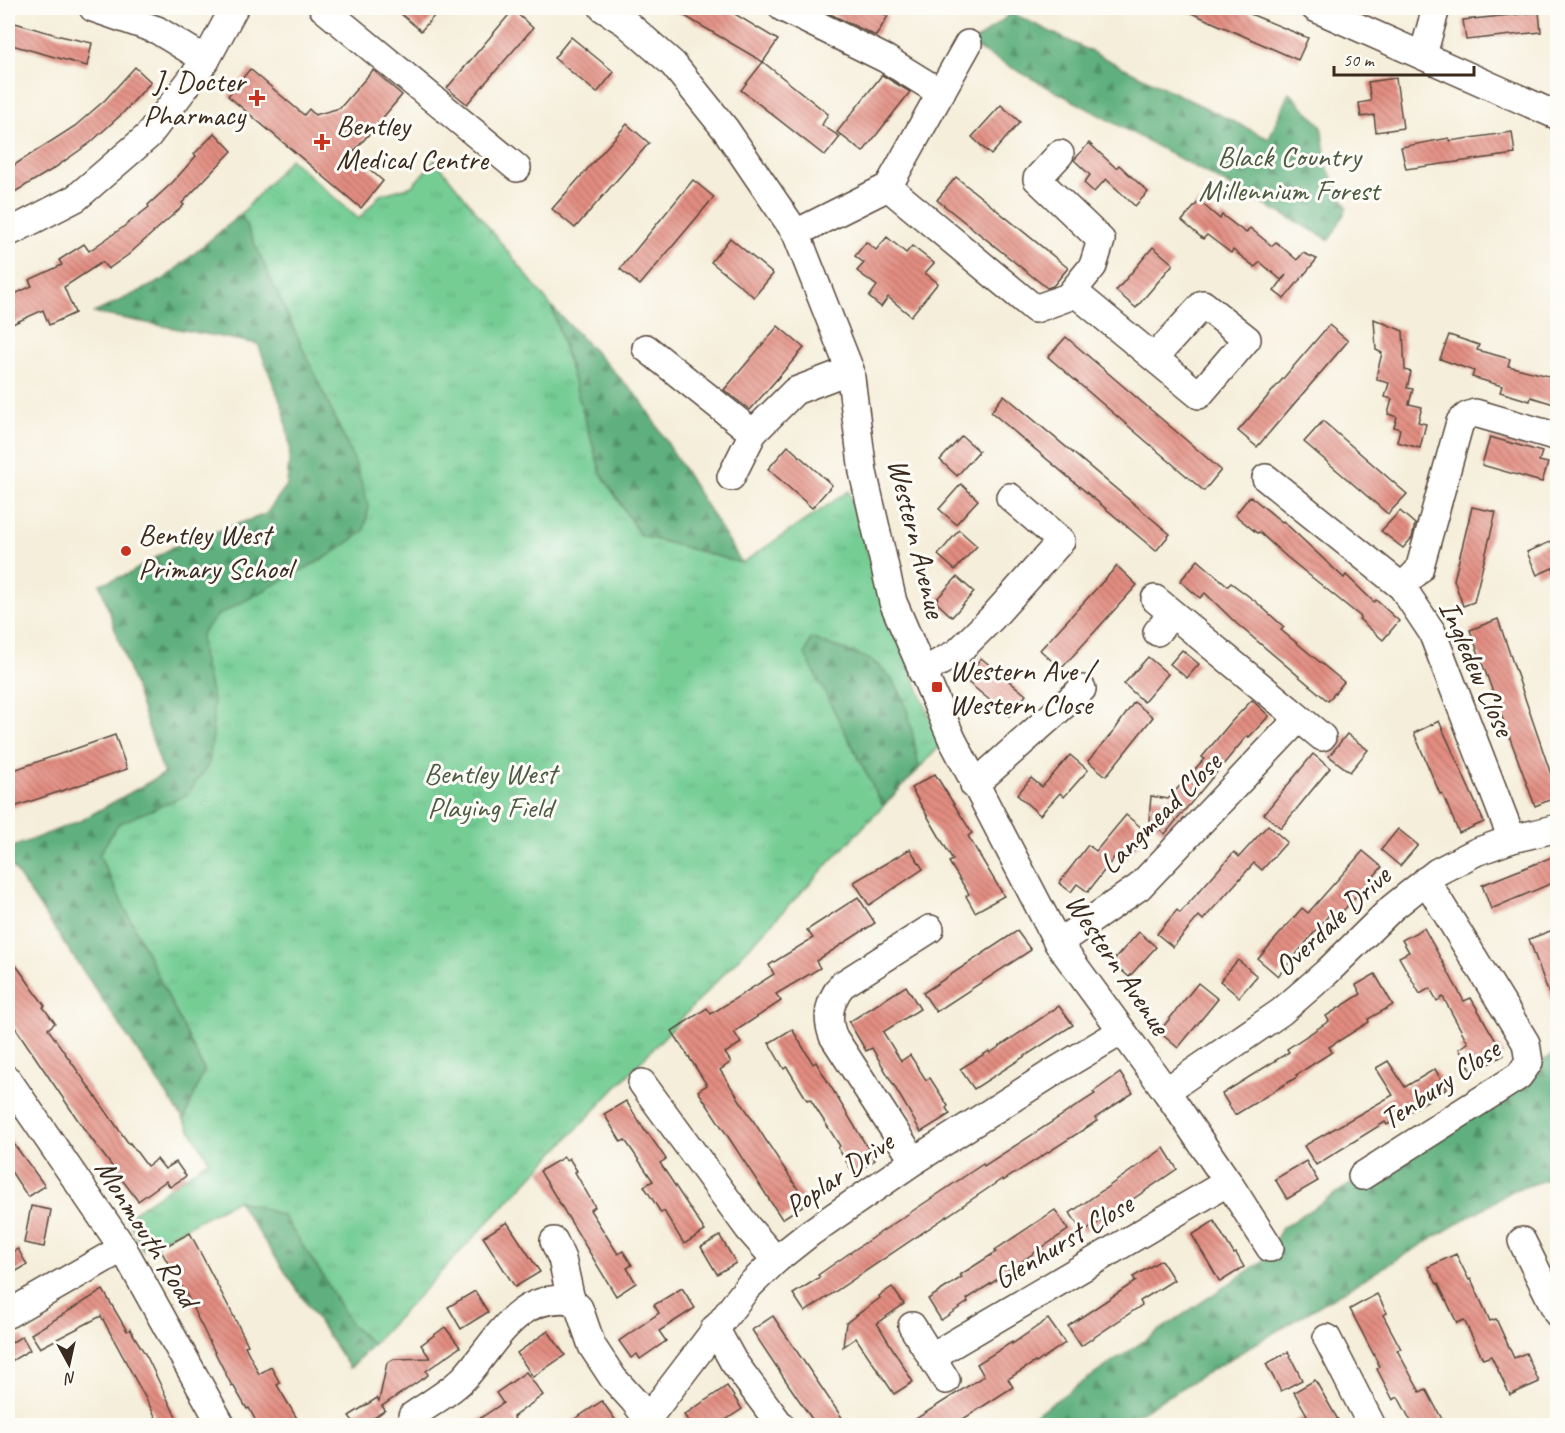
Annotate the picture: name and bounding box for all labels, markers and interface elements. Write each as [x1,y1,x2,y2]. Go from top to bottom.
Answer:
scale bar [1334,39,1474,77]
text: 50 m [1343,49,1376,71]
place label: J. Docter Pharmacy [143,62,247,134]
marker: J. Docter Pharmacy [250,91,264,105]
place label: Bentley Medical Centre [336,106,490,178]
marker: Bentley Medical Centre [313,133,331,151]
park label: Black Country Millennium Forest [1198,137,1383,209]
street label: Western Avenue [879,455,956,623]
place label: Bentley West Primary School [138,515,297,587]
marker: Bentley West Primary School [119,544,133,558]
street label: Ingledew Close [1430,594,1525,744]
place label: Western Ave / Western Close [949,651,1100,723]
marker: Western Ave / Western Close [930,680,944,694]
street label: Langmead Close [1091,742,1231,882]
park label: Bentley West Playing Field [424,754,560,826]
street label: Overdale Drive [1266,856,1400,985]
street label: Western Avenue [1057,886,1180,1044]
street label: Tenbury Close [1373,1029,1509,1138]
street label: Poplar Drive [777,1122,902,1225]
street label: Monmouth Road [87,1152,210,1317]
street label: Glenhurst Close [986,1183,1142,1297]
north arrow [39,1334,99,1394]
text: N [62,1367,77,1389]

